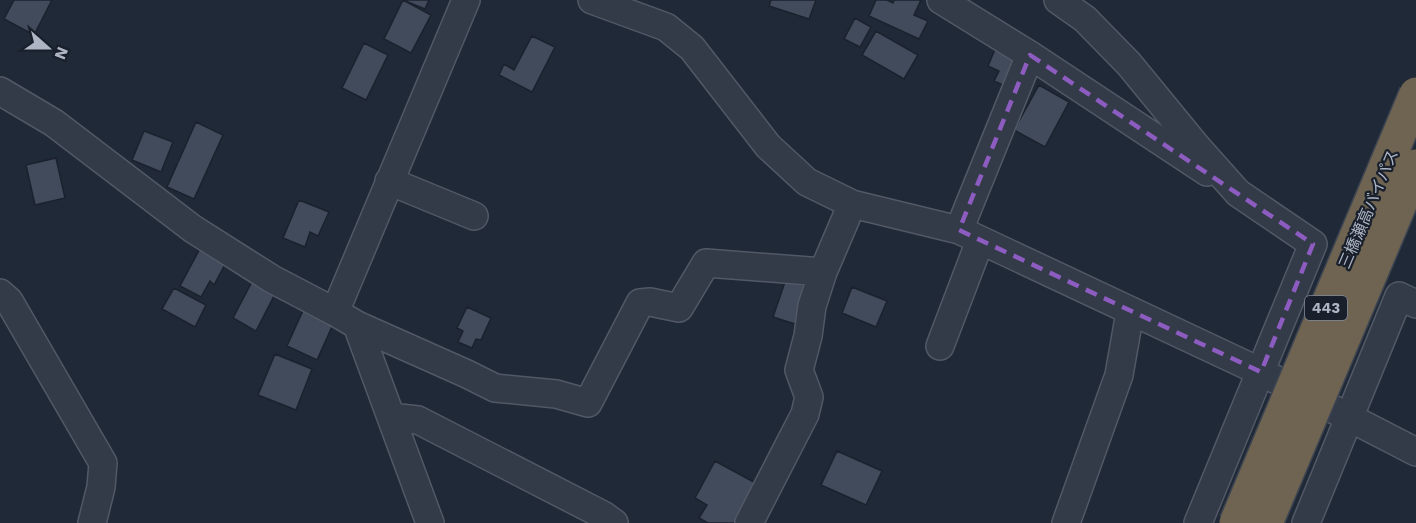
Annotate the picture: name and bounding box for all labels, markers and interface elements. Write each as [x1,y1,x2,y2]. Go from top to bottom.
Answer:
north arrow [18,18,78,78]
text: N [51,44,73,62]
street label: 三橋瀬高バイパス [1335,147,1402,272]
road number: 443 [1305,296,1347,320]

